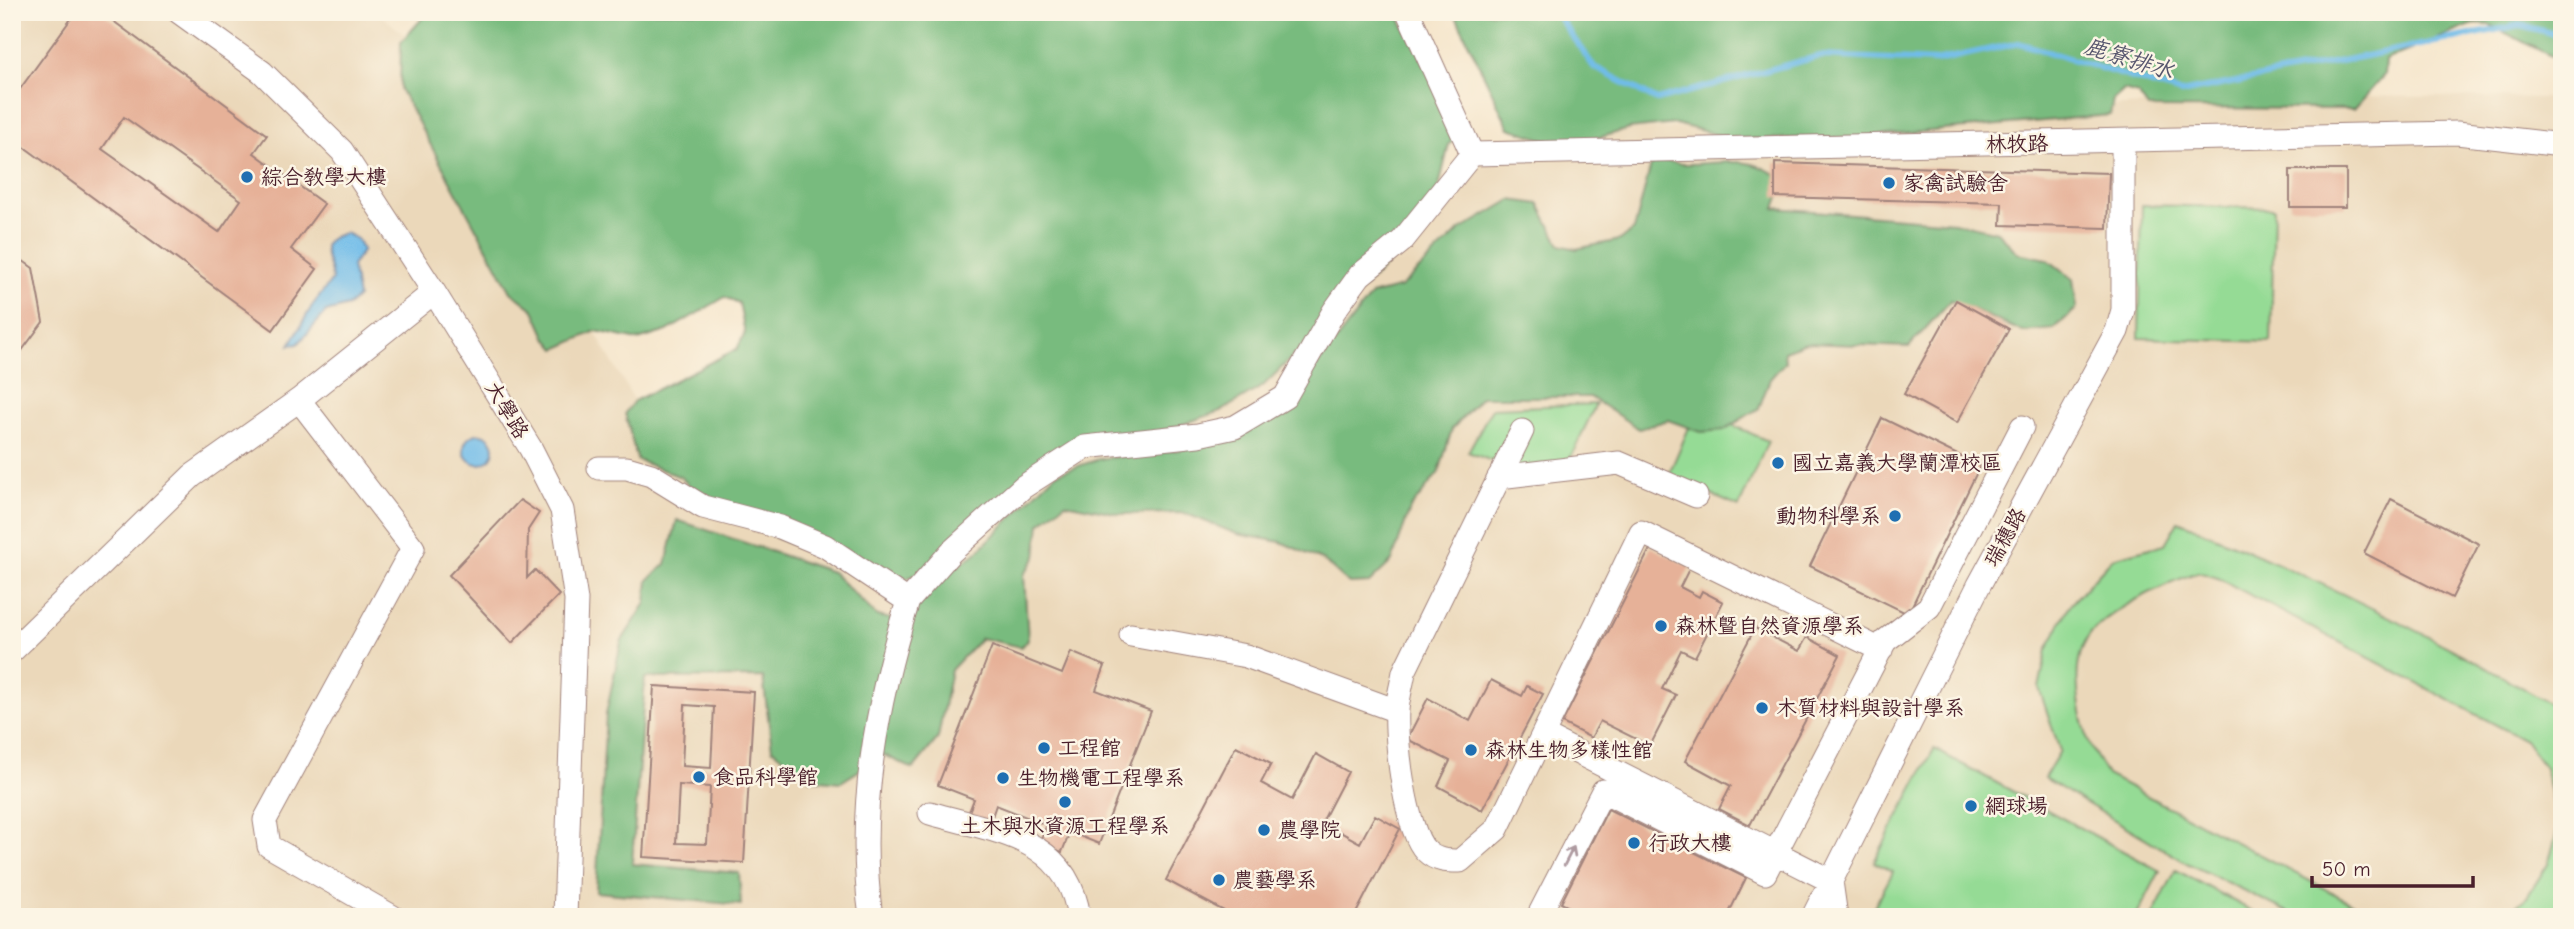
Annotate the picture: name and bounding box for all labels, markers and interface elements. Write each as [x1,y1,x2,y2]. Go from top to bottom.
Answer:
water label: 鹿寮排水 [2081,32,2178,85]
street label: 林牧路 [1985,131,2049,157]
place label: 綜合教學大樓 [261,165,387,189]
marker: 綜合教學大樓 [239,169,255,185]
place label: 家禽試驗舍 [1903,171,2008,195]
marker: 家禽試驗舍 [1881,175,1897,191]
street label: 大學路 [480,377,534,443]
place label: 國立嘉義大學蘭潭校區 [1792,451,2002,475]
marker: 國立嘉義大學蘭潭校區 [1770,455,1786,471]
place label: 動物科學系 [1776,504,1881,528]
street label: 瑞穗路 [1979,504,2031,570]
marker: 動物科學系 [1887,508,1903,524]
place label: 森林暨自然資源學系 [1675,614,1864,638]
marker: 森林暨自然資源學系 [1653,618,1669,634]
place label: 木質材料與設計學系 [1776,696,1965,720]
marker: 木質材料與設計學系 [1754,700,1770,716]
place label: 工程館 [1058,736,1121,760]
place label: 森林生物多樣性館 [1485,738,1653,762]
marker: 工程館 [1036,740,1052,756]
marker: 森林生物多樣性館 [1463,742,1479,758]
place label: 食品科學館 [713,765,818,789]
place label: 生物機電工程學系 [1017,766,1185,790]
marker: 食品科學館 [691,769,707,785]
marker: 生物機電工程學系 [995,770,1011,786]
marker: 土木與水資源工程學系 [1057,794,1073,810]
place label: 網球場 [1985,794,2048,818]
marker: 網球場 [1963,798,1979,814]
place label: 土木與水資源工程學系 [960,814,1170,838]
place label: 農學院 [1278,818,1341,842]
marker: 農學院 [1256,822,1272,838]
place label: 行政大樓 [1648,831,1732,855]
marker: 行政大樓 [1626,835,1642,851]
scale bar [2312,845,2472,889]
one-way arrow [1563,846,1577,867]
text: 50 m [2322,857,2371,881]
place label: 農藝學系 [1233,868,1317,892]
marker: 農藝學系 [1211,872,1227,888]

